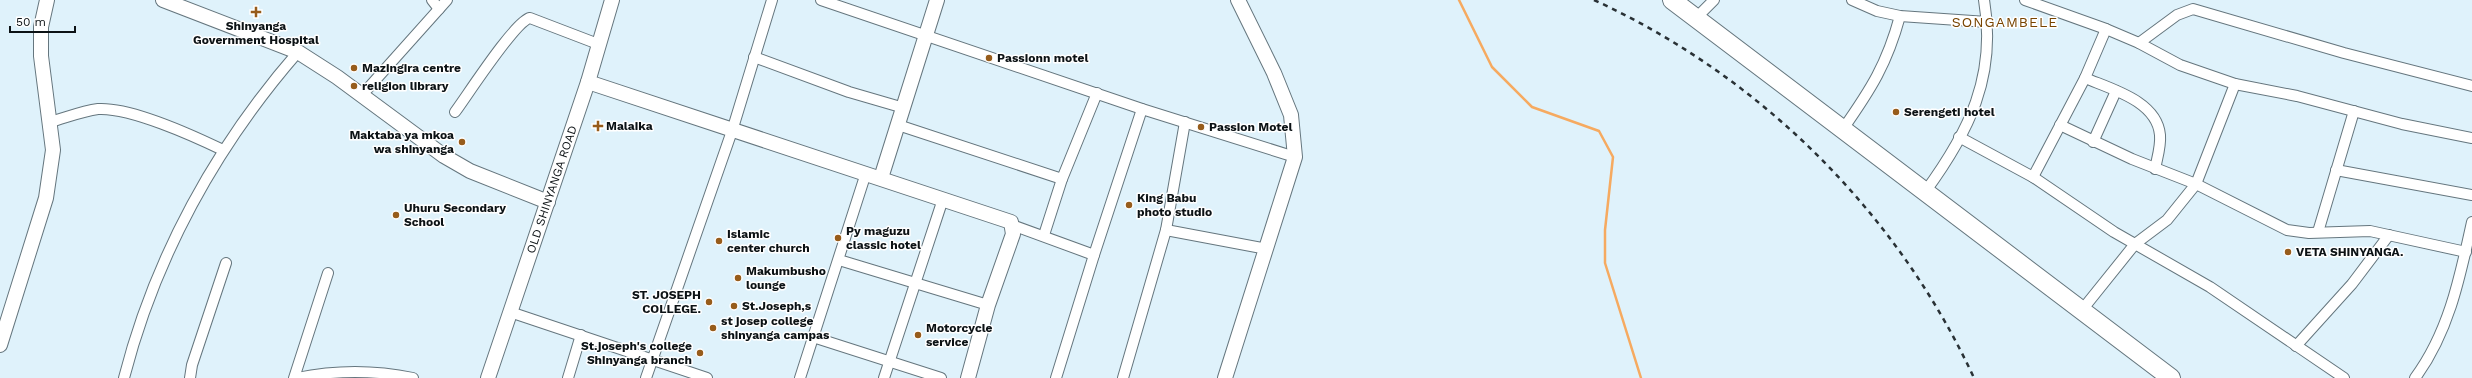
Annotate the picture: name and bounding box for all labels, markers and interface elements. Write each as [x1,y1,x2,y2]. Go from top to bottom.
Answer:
marker: Shinyanga Government Hospital [250,6,262,18]
scale bar [10,8,75,34]
district label: SONGAMBELE [1952,14,2058,30]
text: 50 m [16,15,46,29]
place label: Shinyanga Government Hospital [193,19,319,47]
place label: Passionn motel [997,51,1088,65]
marker: Passionn motel [984,53,994,63]
place label: Mazingira centre [362,61,461,75]
marker: Mazingira centre [349,63,359,73]
place label: religion library [362,79,449,93]
marker: religion library [349,81,359,91]
place label: Serengeti hotel [1904,105,1995,119]
marker: Serengeti hotel [1891,107,1901,117]
place label: Malaika [606,119,653,133]
place label: Passion Motel [1209,120,1293,134]
marker: Malaika [593,121,603,131]
marker: Passion Motel [1196,122,1206,132]
street label: OLD SHINYANGA ROAD [524,124,580,255]
place label: Maktaba ya mkoa wa shinyanga [349,128,454,156]
marker: Maktaba ya mkoa wa shinyanga [457,137,467,147]
place label: King Babu photo studio [1137,191,1212,219]
marker: King Babu photo studio [1124,200,1134,210]
place label: Uhuru Secondary School [404,201,506,229]
marker: Uhuru Secondary School [391,210,401,220]
place label: Py maguzu classic hotel [846,224,921,252]
place label: Islamic center church [727,227,810,255]
marker: Py maguzu classic hotel [833,233,843,243]
marker: Islamic center church [714,236,724,246]
place label: VETA SHINYANGA. [2296,245,2403,259]
marker: VETA SHINYANGA. [2283,247,2293,257]
place label: Makumbusho lounge [746,264,826,292]
marker: Makumbusho lounge [733,273,743,283]
place label: ST. JOSEPH COLLEGE. [632,288,701,316]
marker: ST. JOSEPH COLLEGE. [704,297,714,307]
place label: St.Joseph,s [742,299,812,313]
marker: St.Joseph,s [729,301,739,311]
place label: st josep college shinyanga campas [721,314,830,342]
place label: Motorcycle service [926,321,993,349]
marker: st josep college shinyanga campas [708,323,718,333]
marker: Motorcycle service [913,330,923,340]
place label: St.joseph's college Shinyanga branch [581,339,692,367]
marker: St.joseph's college Shinyanga branch [695,348,705,358]

